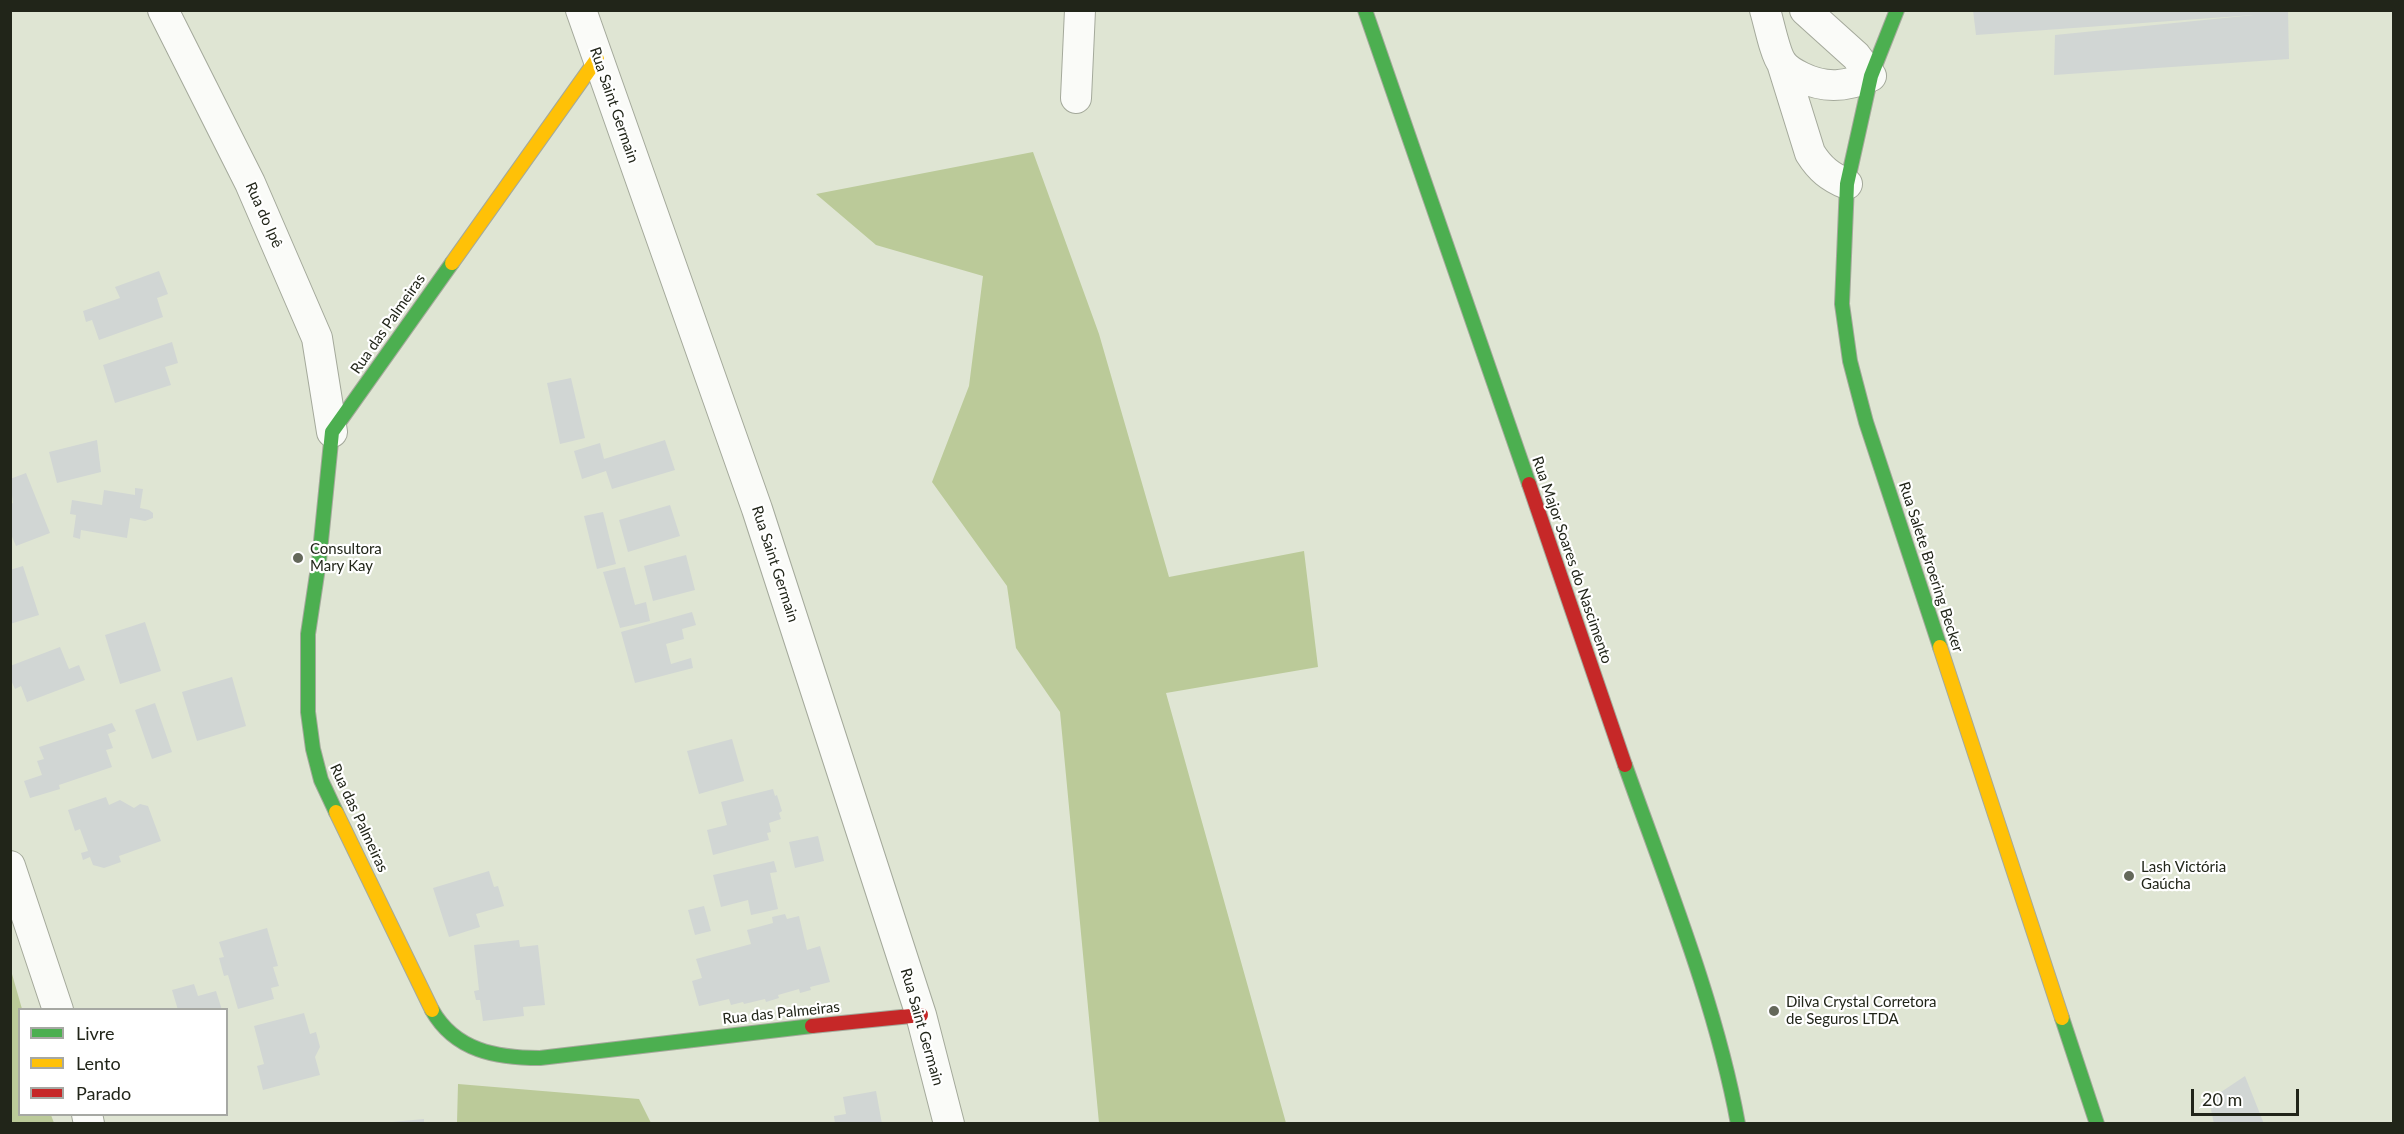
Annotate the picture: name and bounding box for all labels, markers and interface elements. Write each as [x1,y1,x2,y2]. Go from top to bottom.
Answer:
street label: Rua Saint Germain [586,45,642,165]
street label: Rua do Ipê [242,179,286,251]
street label: Rua das Palmeiras [347,271,429,377]
street label: Rua Major Soares do Nascimento [1528,454,1616,666]
street label: Rua Salete Broering Becker [1895,479,1967,655]
street label: Rua Saint Germain [748,504,802,624]
place label: Consultora Mary Kay [310,540,382,575]
marker: Consultora Mary Kay [291,551,305,565]
street label: Rua das Palmeiras [326,761,392,875]
place label: Lash Victória Gaúcha [2141,858,2226,893]
marker: Lash Victória Gaúcha [2122,869,2136,883]
street label: Rua Saint Germain [897,966,947,1088]
place label: Dilva Crystal Corretora de Seguros LTDA [1786,993,1937,1028]
street label: Rua das Palmeiras [721,998,841,1028]
marker: Dilva Crystal Corretora de Seguros LTDA [1767,1004,1781,1018]
legend [18,1008,228,1116]
text: Livre [76,1022,115,1044]
text: Lento [76,1052,121,1074]
scale bar [2194,1077,2302,1115]
text: Parado [76,1082,131,1104]
text: 20 m [2202,1088,2242,1110]

